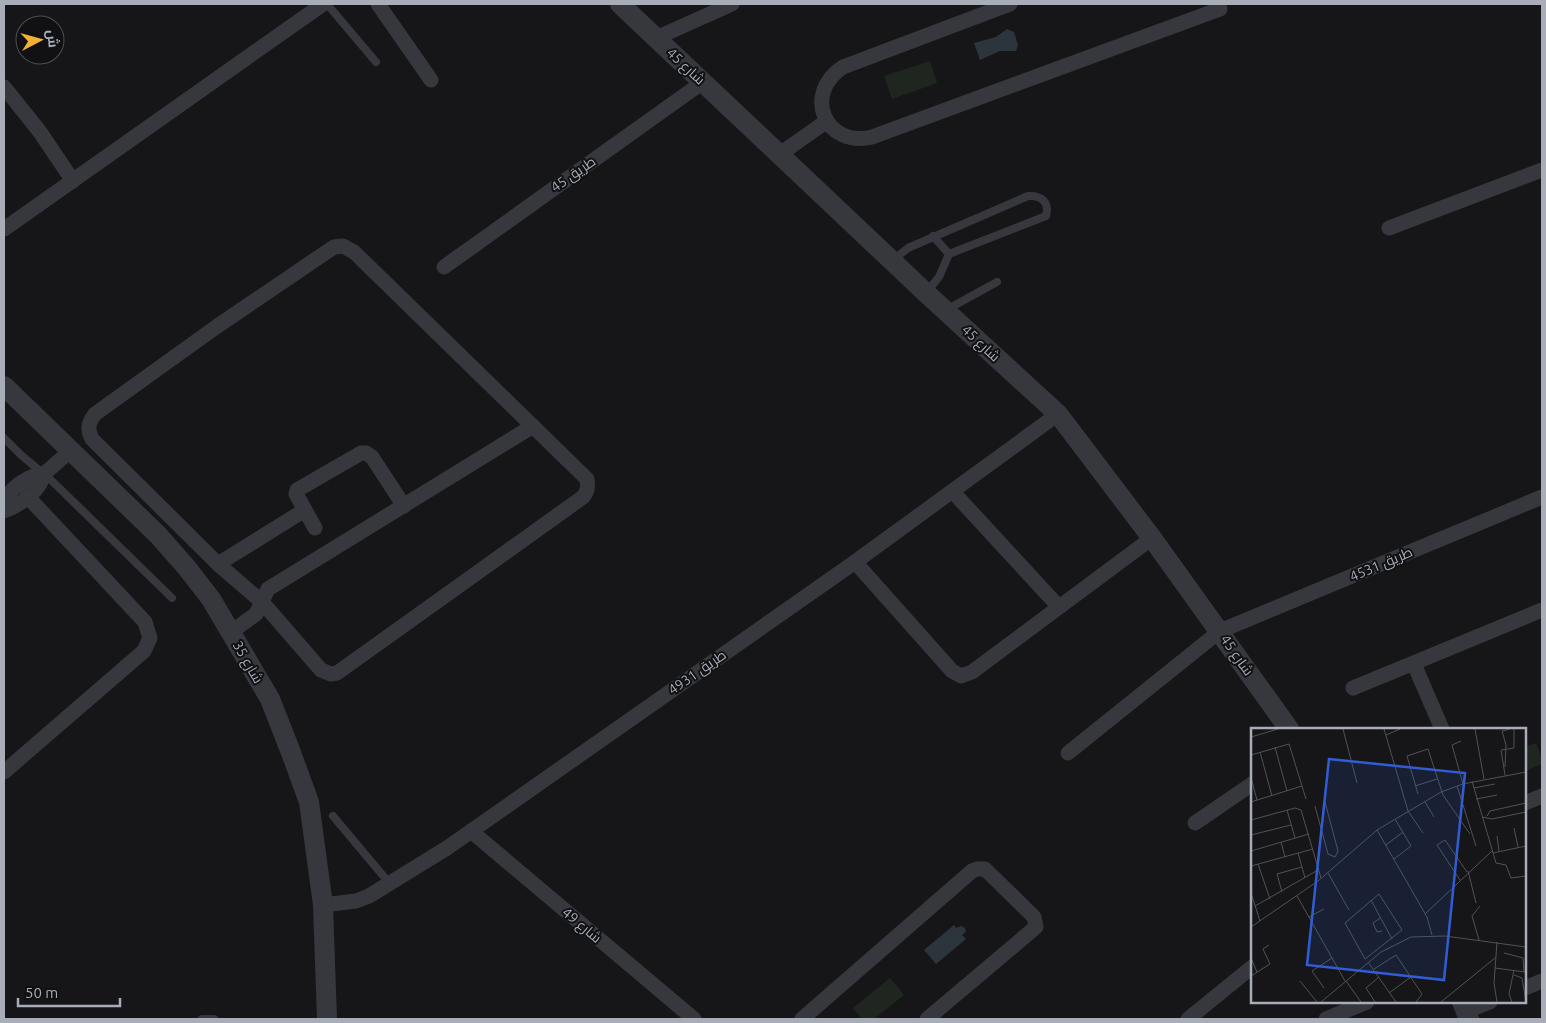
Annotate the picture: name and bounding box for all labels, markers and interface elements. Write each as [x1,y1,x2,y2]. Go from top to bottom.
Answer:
north arrow [15,15,65,65]
text: ش [43,29,62,49]
street label: شارع 45 [663,44,708,88]
street label: طريق 45 [548,153,599,196]
street label: شارع 45 [958,321,1003,365]
street label: طريق 4531 [1347,544,1415,585]
street label: شارع 45 [1216,632,1257,679]
street label: شارع 35 [229,638,266,686]
street label: طريق 4931 [665,646,730,699]
inset map [1251,728,1526,1003]
street label: شارع 49 [559,904,605,947]
scale bar [18,976,120,1008]
text: 50 m [25,984,58,1001]

